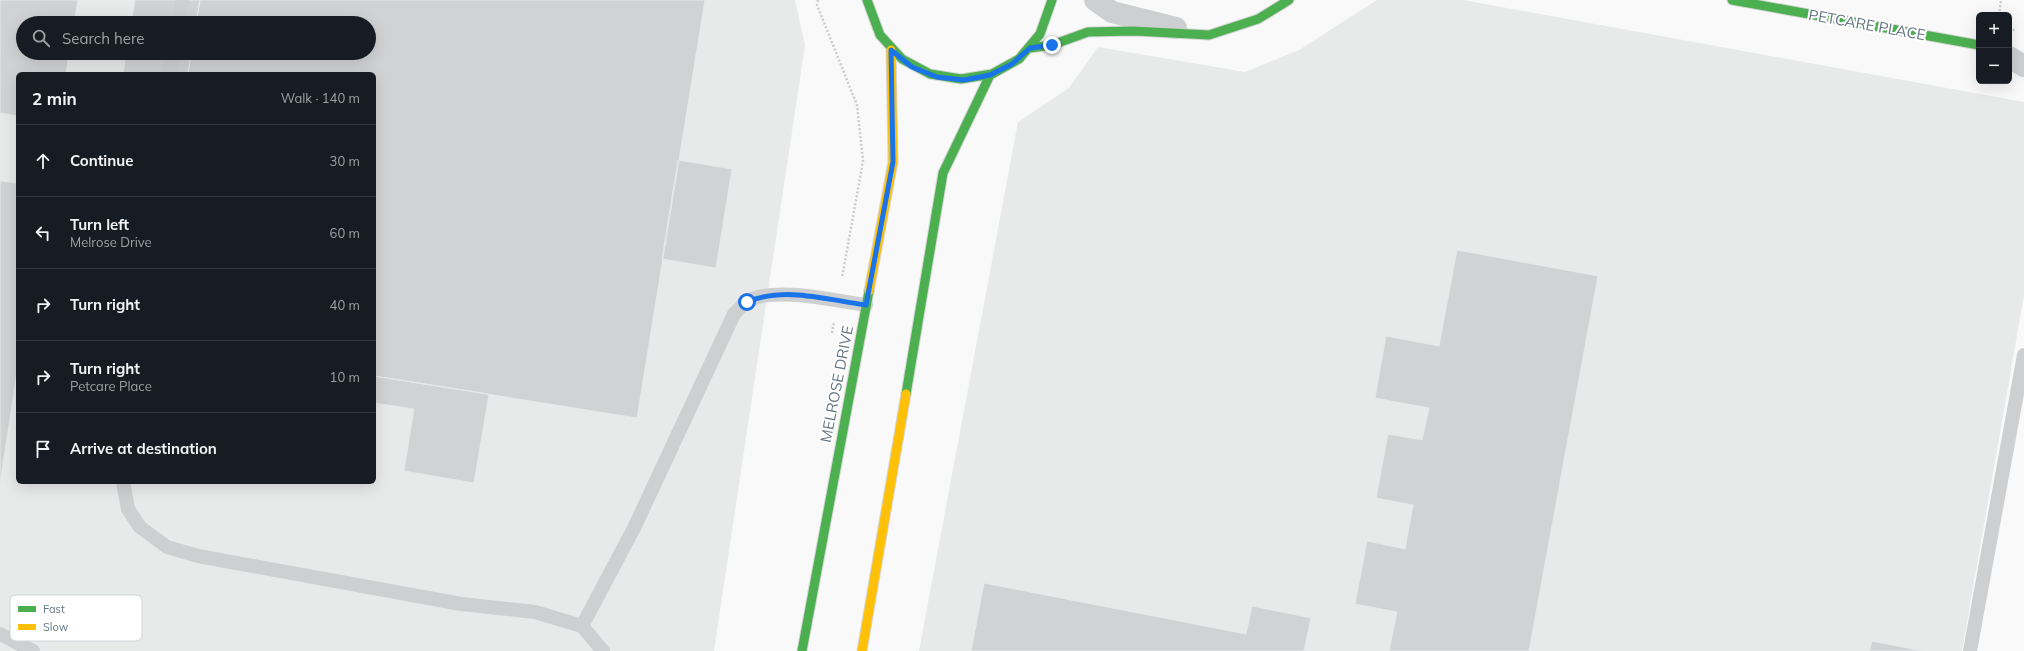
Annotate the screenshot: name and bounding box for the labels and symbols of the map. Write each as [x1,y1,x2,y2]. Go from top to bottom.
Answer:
street label: PETCARE PLACE [1807,5,1927,44]
route end [1043,36,1061,54]
route start [738,293,756,311]
street label: MELROSE DRIVE [816,324,857,444]
legend [10,595,142,641]
text: Fast [43,602,65,616]
text: Slow [43,620,69,634]

